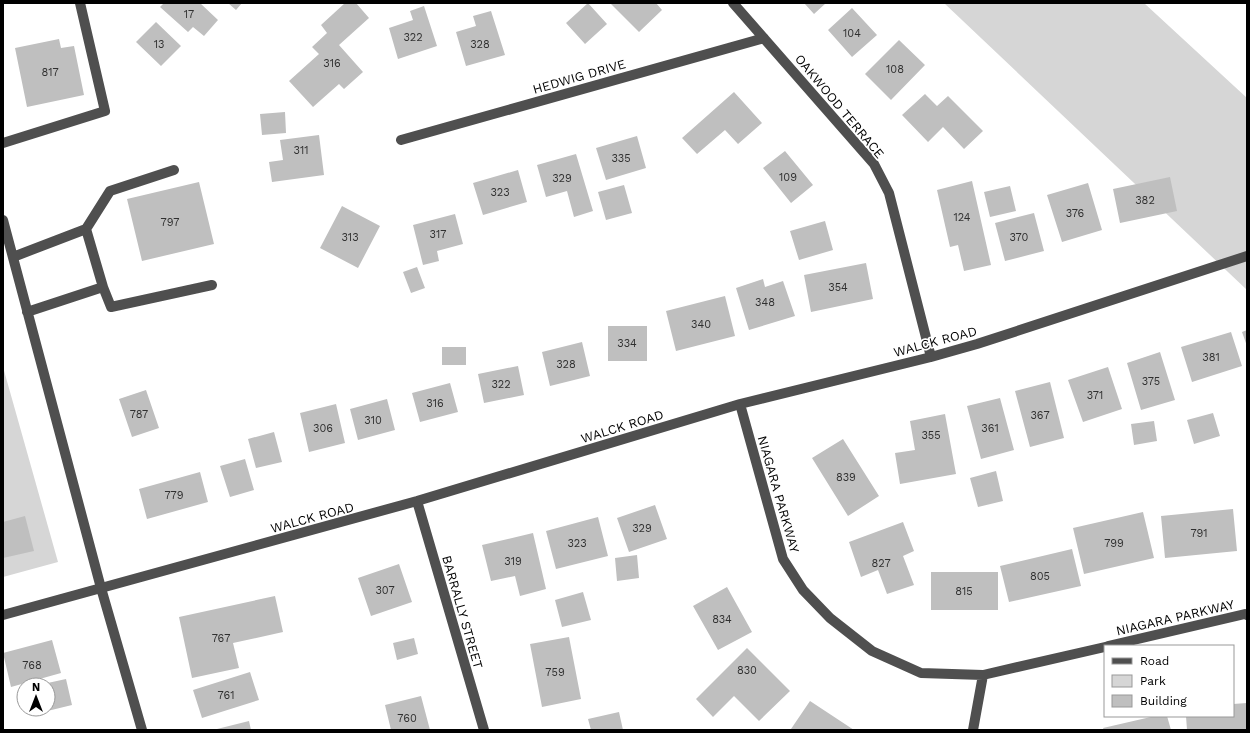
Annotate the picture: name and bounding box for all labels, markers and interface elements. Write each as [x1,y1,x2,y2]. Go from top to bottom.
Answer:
house number: 17 [184,8,194,21]
house number: 104 [843,27,861,40]
house number: 322 [403,31,423,44]
house number: 13 [154,38,164,51]
house number: 328 [470,38,490,51]
street label: OAKWOOD TERRACE [792,51,887,161]
street label: HEDWIG DRIVE [531,56,627,97]
house number: 316 [323,57,341,70]
house number: 108 [886,63,904,76]
house number: 817 [41,66,59,79]
house number: 311 [294,144,309,157]
house number: 335 [611,152,631,165]
house number: 109 [779,171,797,184]
house number: 329 [552,172,572,185]
house number: 323 [490,186,510,199]
house number: 382 [1135,194,1155,207]
house number: 376 [1066,207,1085,220]
house number: 124 [953,211,971,224]
house number: 797 [161,216,179,229]
house number: 317 [430,228,446,241]
house number: 313 [341,231,359,244]
house number: 370 [1010,231,1029,244]
house number: 354 [828,281,848,294]
house number: 348 [755,296,775,309]
house number: 340 [691,318,711,331]
street label: WALCK ROAD [892,323,978,360]
house number: 334 [617,337,637,350]
house number: 381 [1202,351,1220,364]
house number: 328 [556,358,576,371]
house number: 375 [1142,375,1160,388]
house number: 322 [491,378,511,391]
house number: 371 [1087,389,1103,402]
house number: 316 [426,397,444,410]
street label: WALCK ROAD [579,407,665,446]
house number: 787 [130,408,148,421]
house number: 367 [1030,409,1050,422]
house number: 310 [364,414,382,427]
house number: 306 [313,422,333,435]
house number: 361 [981,422,999,435]
house number: 355 [921,429,941,442]
street label: NIAGARA PARKWAY [755,434,803,555]
house number: 839 [836,471,856,484]
house number: 779 [164,489,184,502]
street label: WALCK ROAD [269,499,355,536]
house number: 329 [632,522,652,535]
house number: 791 [1190,527,1208,540]
house number: 323 [567,537,587,550]
house number: 799 [1104,537,1124,550]
street label: BARRALLY STREET [439,554,486,671]
house number: 319 [504,555,522,568]
house number: 827 [871,557,891,570]
house number: 805 [1030,570,1050,583]
house number: 307 [375,584,395,597]
house number: 815 [955,585,973,598]
street label: NIAGARA PARKWAY [1114,596,1236,638]
house number: 834 [712,613,732,626]
house number: 767 [212,632,230,645]
legend [1104,645,1234,717]
text: Road [1140,654,1169,668]
house number: 768 [22,659,42,672]
house number: 830 [737,664,757,677]
house number: 759 [545,666,565,679]
text: Park [1140,674,1166,688]
north arrow [16,677,56,717]
text: N [32,681,40,694]
house number: 761 [218,689,234,702]
text: Building [1140,694,1187,708]
house number: 760 [397,712,417,725]

